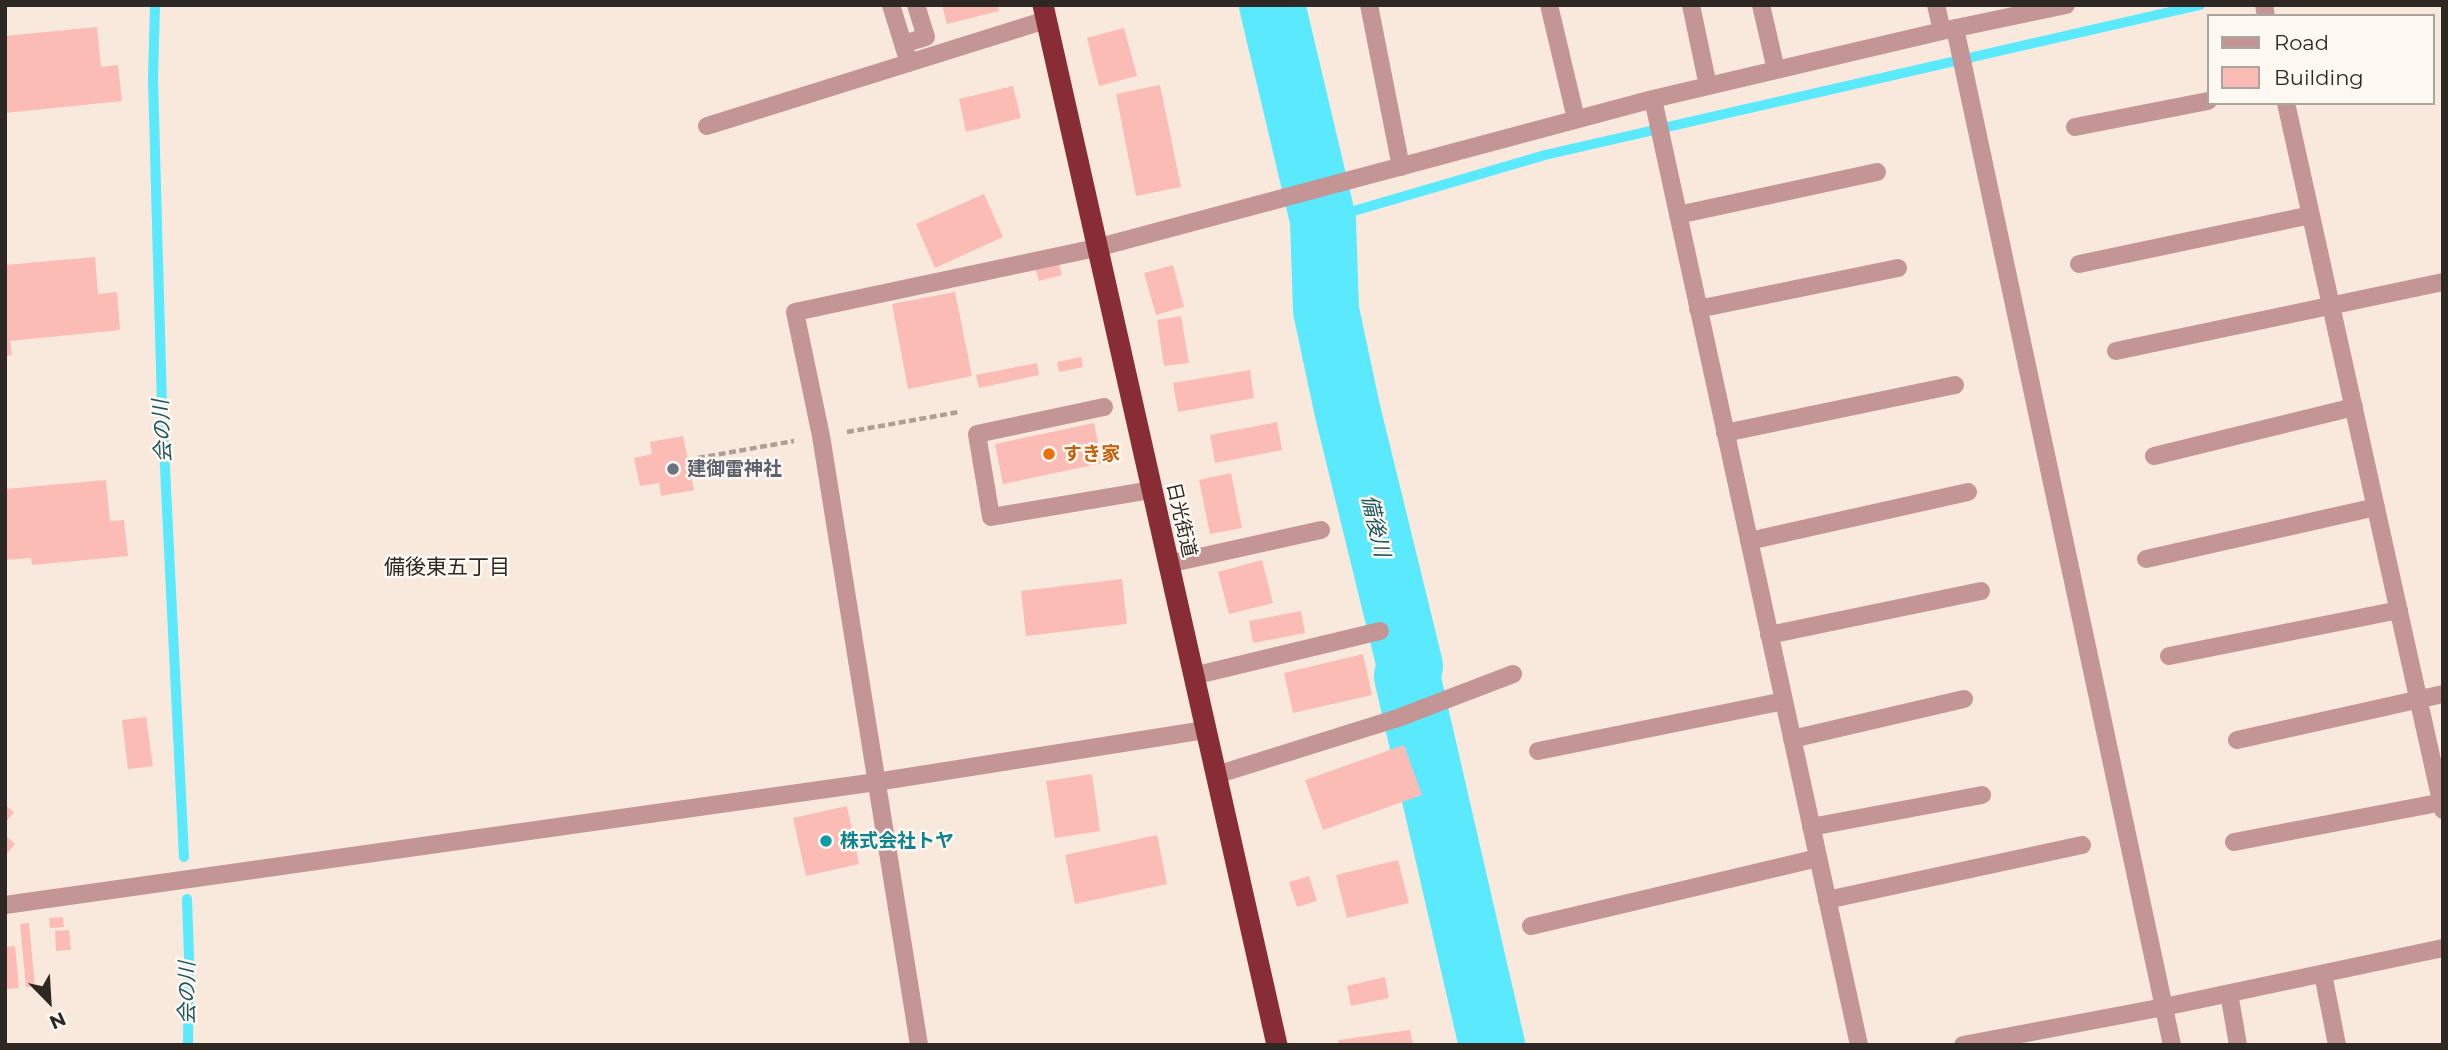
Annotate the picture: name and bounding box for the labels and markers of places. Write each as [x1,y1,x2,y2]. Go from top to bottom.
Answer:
place label: すき家 [1063,443,1120,465]
marker: すき家 [1041,446,1057,462]
place label: 建御雷神社 [687,458,782,480]
marker: 建御雷神社 [665,461,681,477]
place label: 株式会社トヤ [840,830,954,852]
marker: 株式会社トヤ [818,833,834,849]

